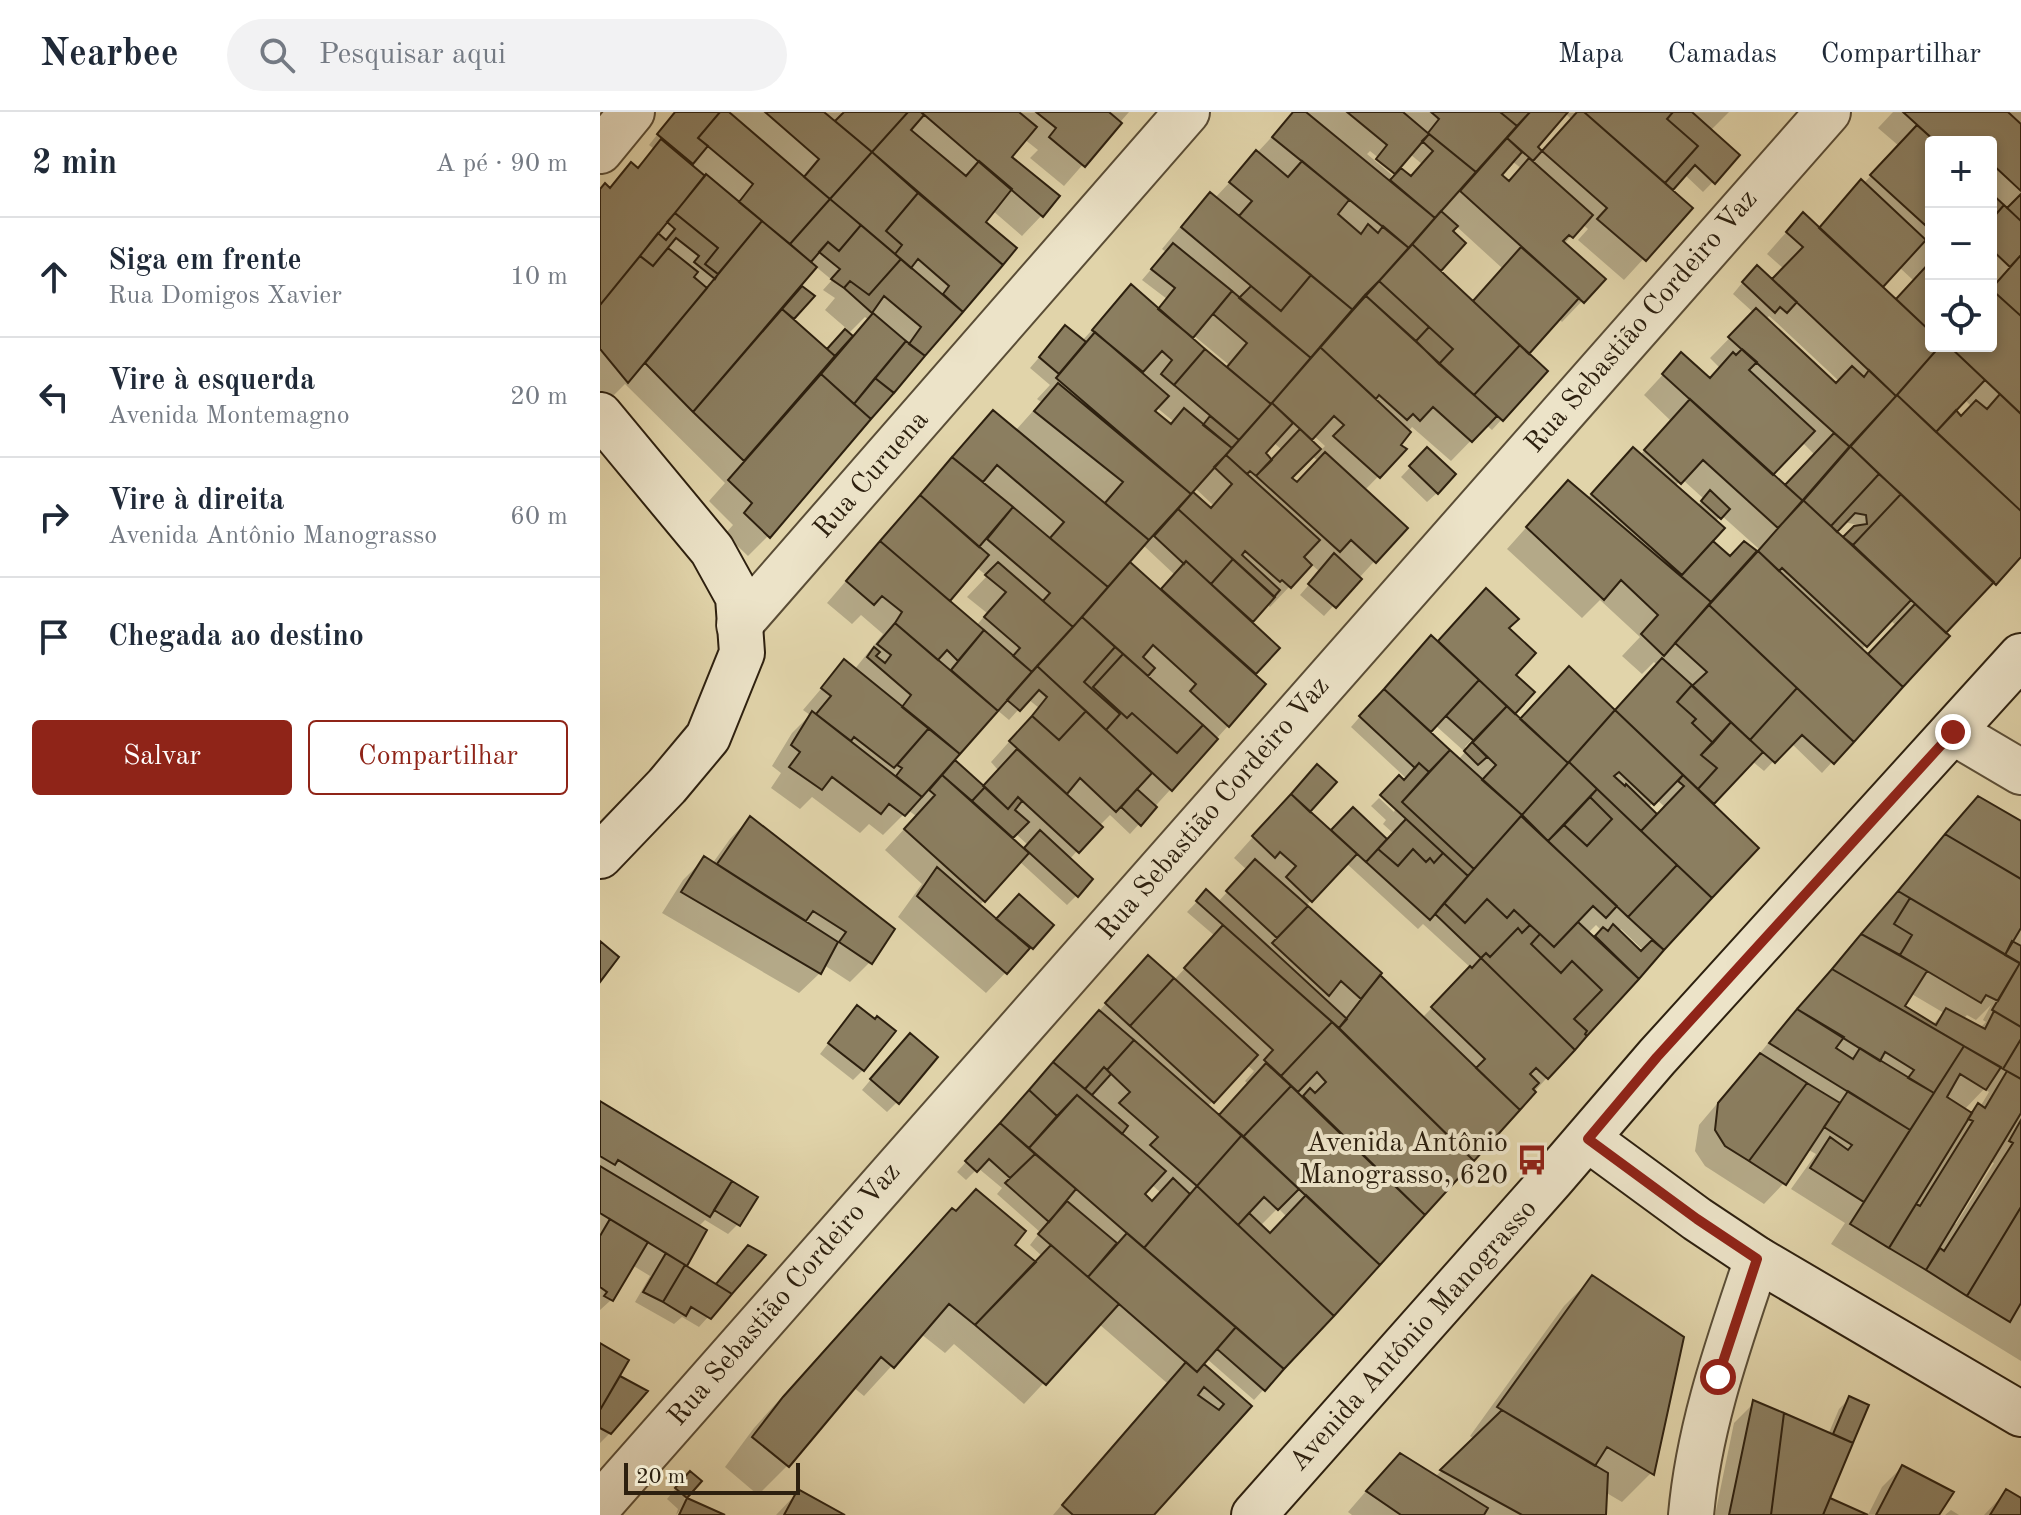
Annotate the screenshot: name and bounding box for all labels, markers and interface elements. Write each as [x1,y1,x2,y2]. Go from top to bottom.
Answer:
search box [227,19,787,91]
icon: search [255,33,299,77]
text: Nearbee [40,36,179,74]
text: Pesquisar aqui [319,40,506,70]
text: Mapa [1558,41,1624,69]
text: Camadas [1668,41,1777,69]
text: Compartilhar [1821,41,1981,69]
map controls [1925,136,1997,352]
button: + [1925,136,1997,208]
text: 2 min [32,147,117,181]
text: A pé · 90 m [436,151,568,177]
street label: Rua Sebastião Cordeiro Vaz [1521,185,1763,459]
button: − [1925,208,1997,280]
text: Siga em frente [108,246,302,276]
icon: ahead [32,255,76,299]
text: 10 m [510,264,568,290]
button: locate [1925,280,1997,352]
text: Rua Domigos Xavier [108,283,342,309]
text: Vire à esquerda [108,366,315,396]
icon: left [32,375,76,419]
text: 20 m [510,384,568,410]
text: Avenida Montemagno [108,403,350,429]
street label: Rua Curuena [809,406,935,544]
text: Vire à direita [108,486,285,516]
icon: right [32,495,76,539]
text: 60 m [510,504,568,530]
text: Avenida Antônio Manograsso [108,523,437,549]
icon: arrive [32,615,76,659]
text: Chegada ao destino [108,622,364,652]
street label: Rua Sebastião Cordeiro Vaz [1093,672,1335,946]
route end [1935,714,1971,750]
button: Salvar [32,720,292,795]
button: Compartilhar [308,720,568,795]
place label: Avenida Antônio Manograsso, 620 [1299,1130,1508,1190]
bus stop icon: Avenida Antônio Manograsso, 620 [1515,1143,1549,1177]
street label: Rua Sebastião Cordeiro Vaz [664,1158,906,1432]
street label: Avenida Antônio Manograsso [1285,1195,1543,1477]
route start [1700,1359,1736,1395]
scale bar [624,1459,800,1495]
text: 20 m [636,1466,685,1488]

